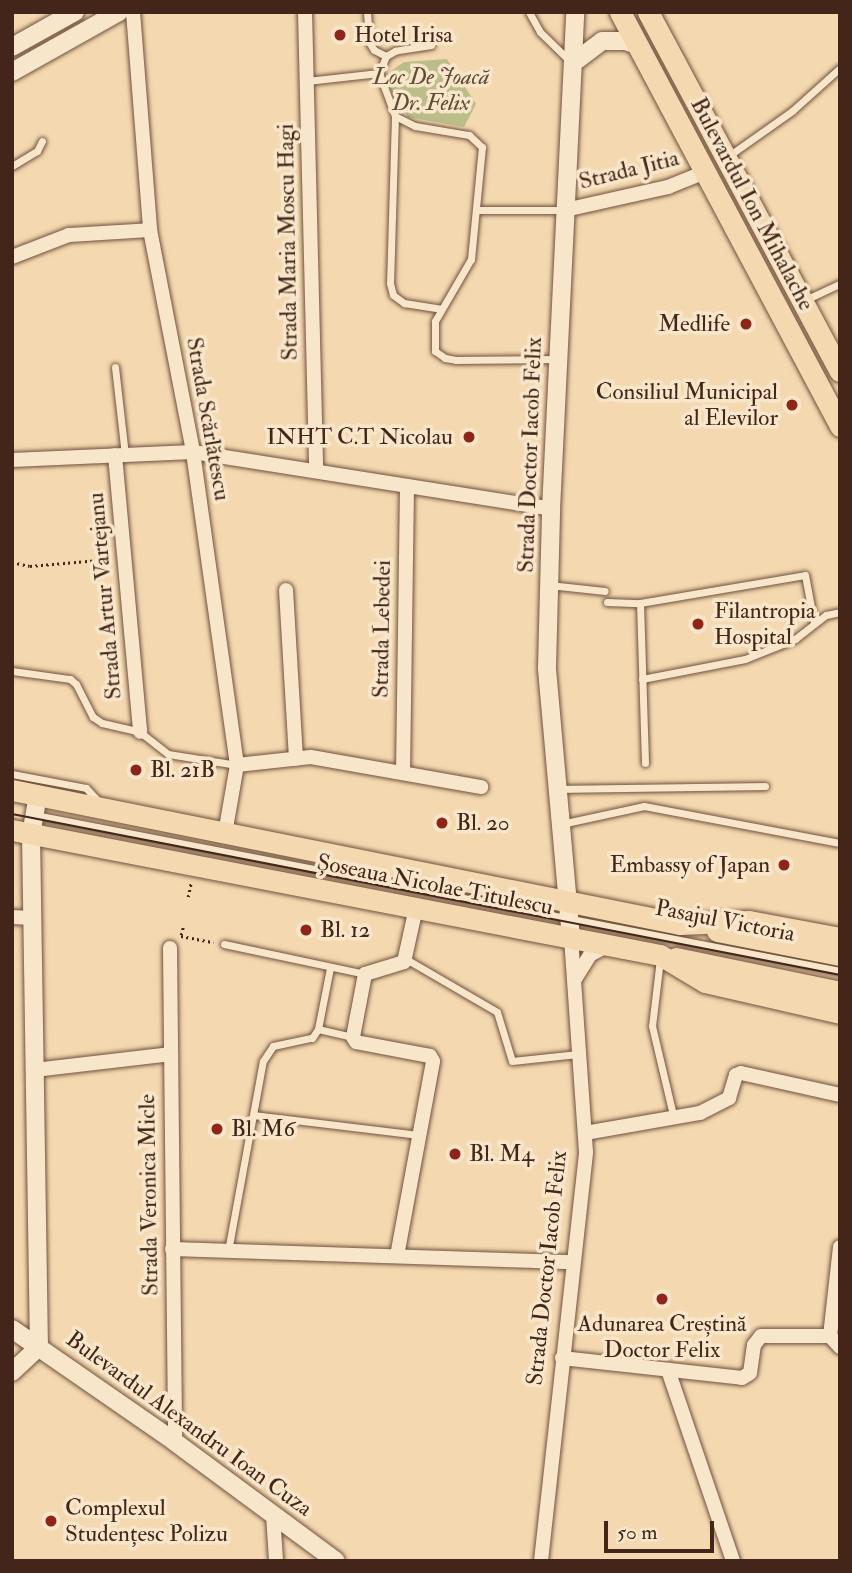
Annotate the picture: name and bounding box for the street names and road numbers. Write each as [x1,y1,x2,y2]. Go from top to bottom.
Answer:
street label: Bulevardul Ion Mihalache [684,93,820,315]
street label: Strada Maria Moscu Hagi [272,123,304,361]
street label: Strada Jitia [576,144,682,196]
street label: Strada Scărlătescu [180,335,236,503]
street label: Strada Doctor Iacob Felix [512,337,548,573]
street label: Strada Artur Vartejanu [82,491,128,701]
street label: Strada Lebedei [367,560,397,698]
street label: Șoseaua Nicolae Titulescu [315,849,555,921]
street label: Pasajul Victoria [653,894,797,948]
street label: Strada Veronica Micle [133,1094,165,1296]
street label: Strada Doctor Iacob Felix [521,1149,573,1387]
street label: Bulevardul Alexandru Ioan Cuza [61,1325,317,1523]

